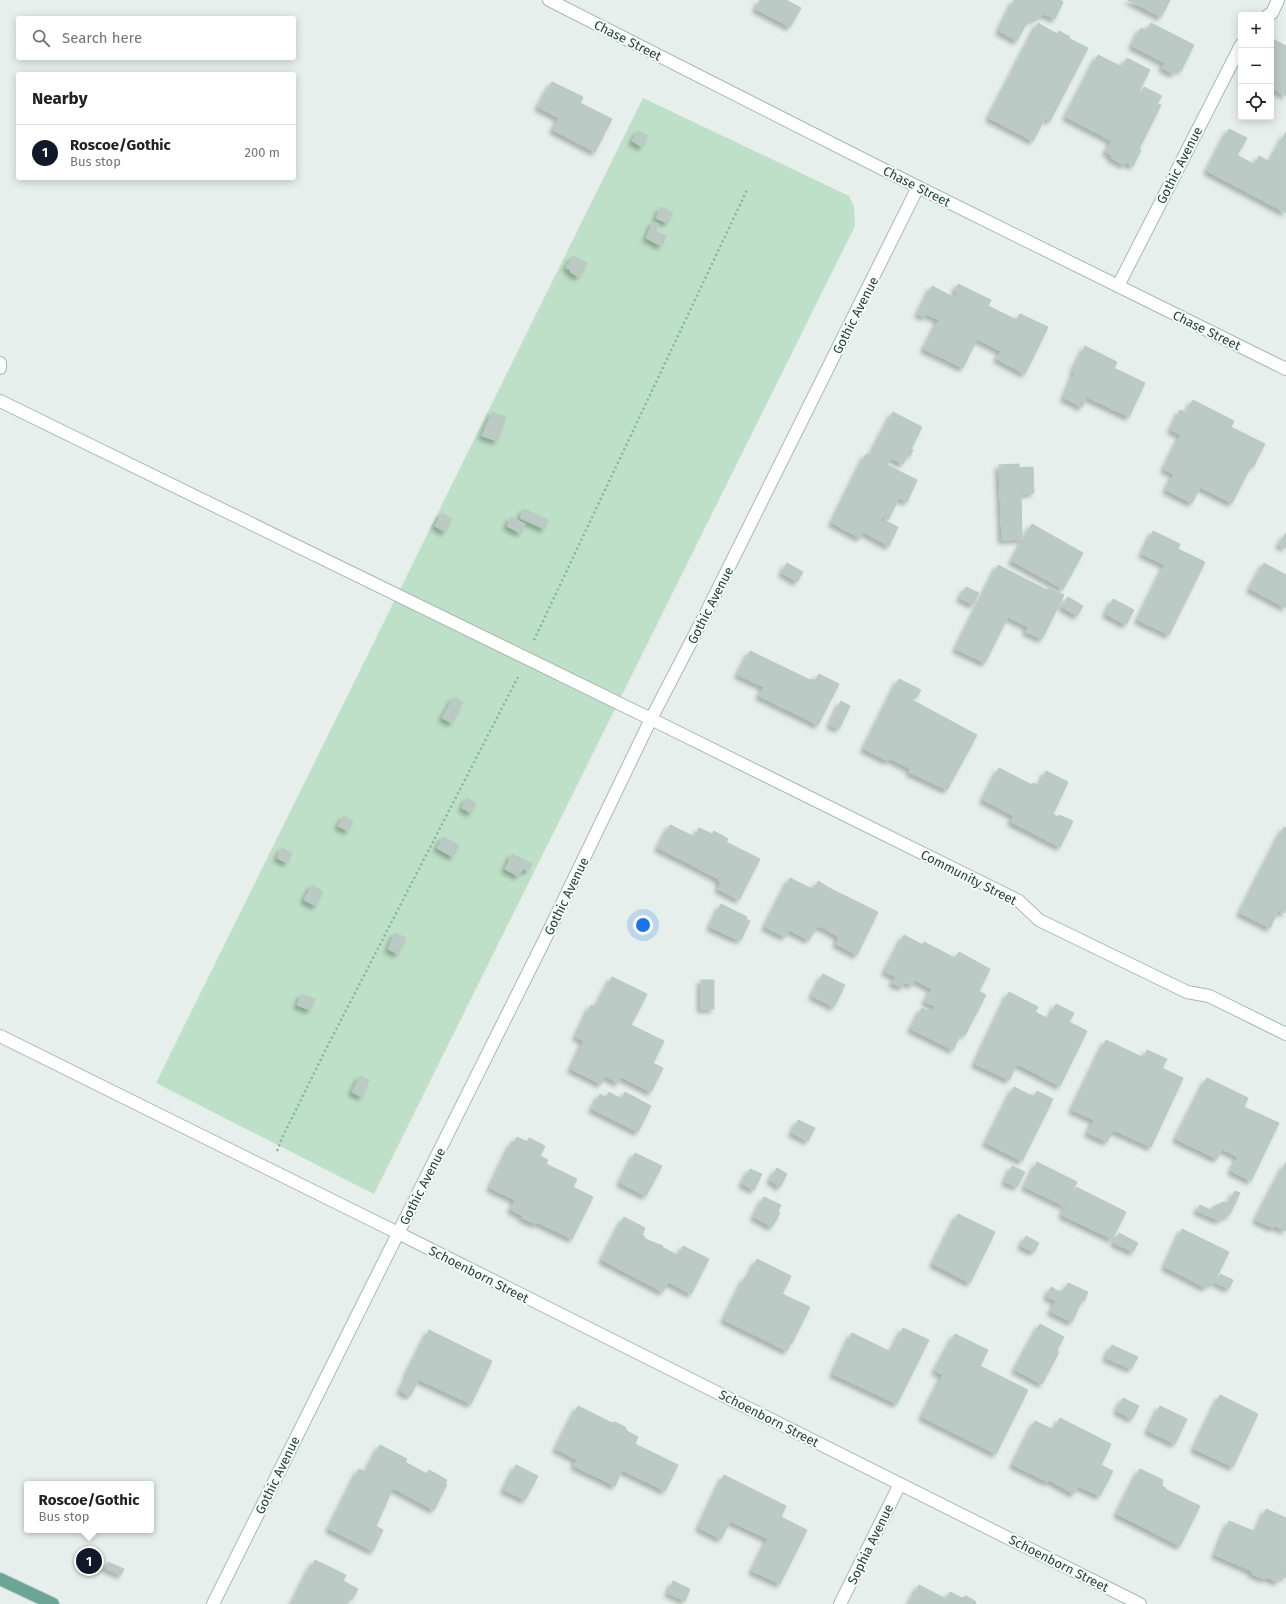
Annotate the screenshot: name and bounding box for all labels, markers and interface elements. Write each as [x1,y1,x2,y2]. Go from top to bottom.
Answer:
map controls [1238,12,1274,120]
button: + [1238,12,1274,48]
search box [16,16,296,60]
street label: Chase Street [592,17,664,64]
icon: search [30,27,52,49]
text: Search here [62,29,142,47]
button: − [1238,48,1274,84]
button: locate [1238,84,1274,120]
text: Nearby [32,88,87,109]
street label: Gothic Avenue [1154,124,1205,206]
text: Roscoe/Gothic [70,136,171,154]
text: 1 [42,145,48,160]
text: 200 m [244,145,280,160]
text: Bus stop [70,154,121,169]
street label: Chase Street [881,163,953,210]
street label: Gothic Avenue [830,274,881,356]
street label: Chase Street [1170,308,1243,353]
street label: Gothic Avenue [685,564,736,646]
street label: Community Street [918,847,1019,908]
street label: Gothic Avenue [541,855,592,938]
your location [633,915,653,935]
street label: Gothic Avenue [397,1145,448,1227]
street label: Schoenborn Street [426,1243,531,1306]
street label: Schoenborn Street [716,1387,821,1450]
street label: Gothic Avenue [252,1434,303,1517]
popup [24,1481,154,1533]
text: Roscoe/Gothic [39,1491,139,1509]
street label: Sophia Avenue [845,1502,896,1587]
text: Bus stop [39,1509,89,1524]
street label: Schoenborn Street [1006,1532,1111,1595]
pin: 1 [76,1546,102,1576]

